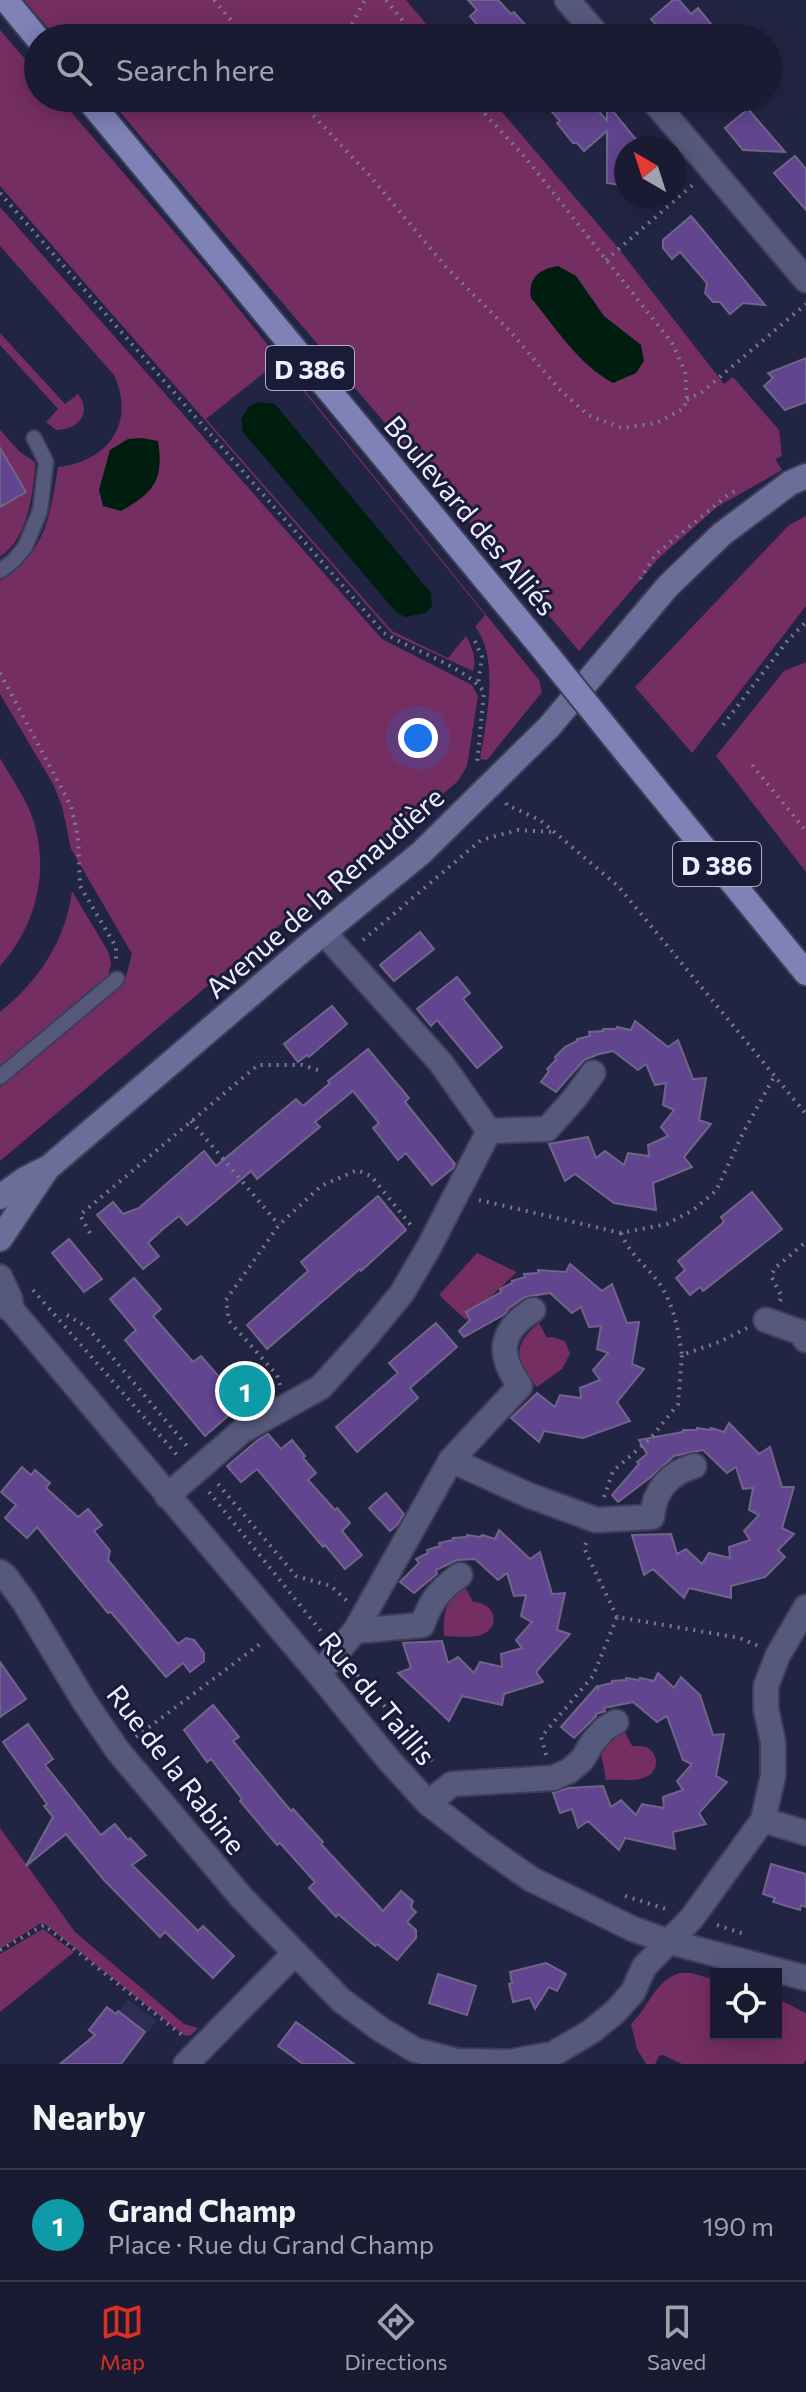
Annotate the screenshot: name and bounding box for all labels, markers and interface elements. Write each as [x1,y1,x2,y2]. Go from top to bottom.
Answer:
search box [24,24,782,112]
icon: search [52,46,96,90]
text: Search here [116,50,275,87]
north arrow [614,136,686,208]
road number: D 386 [266,346,354,390]
street label: Boulevard des Alliés [378,408,564,622]
your location [398,718,438,758]
street label: Avenue de la Renaudière [198,779,450,1005]
road number: D 386 [673,842,761,886]
pin: 1 [219,1361,271,1421]
street label: Rue du Taillis [313,1625,443,1771]
street label: Rue de la Rabine [100,1677,254,1861]
map controls [710,1968,782,2040]
button: locate [710,1968,782,2040]
text: Nearby [32,2095,146,2137]
text: Grand Champ [108,2191,296,2228]
text: 1 [52,2210,64,2241]
text: 190 m [702,2210,774,2241]
text: Place · Rue du Grand Champ [108,2228,434,2259]
tab: Map [100,2300,145,2375]
tab: Directions [344,2300,448,2375]
tab: Saved [647,2300,706,2375]

